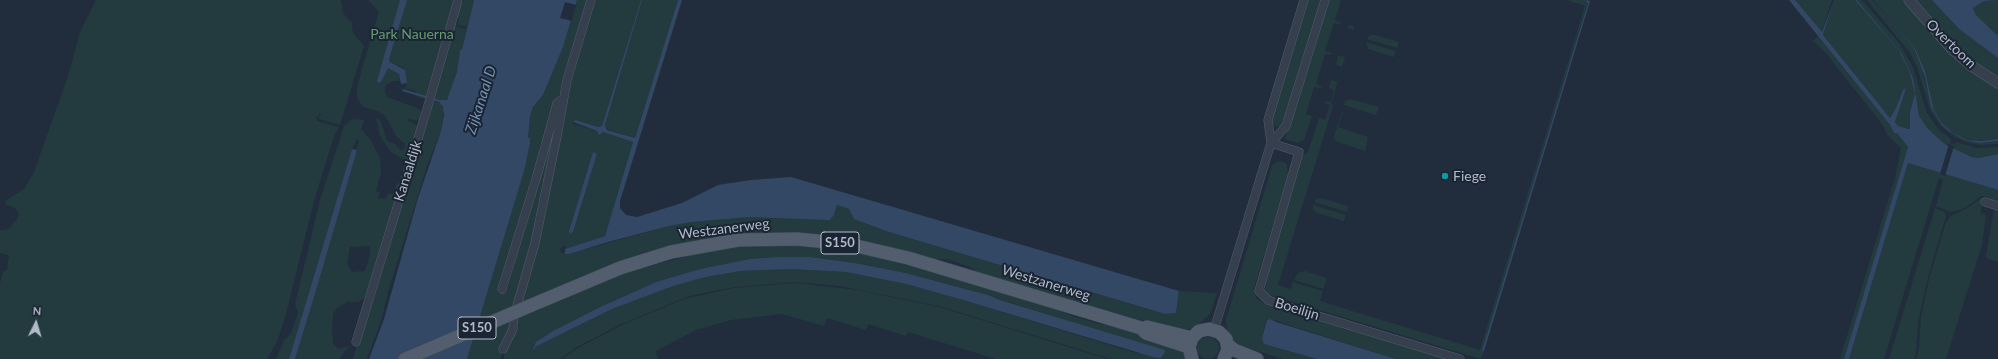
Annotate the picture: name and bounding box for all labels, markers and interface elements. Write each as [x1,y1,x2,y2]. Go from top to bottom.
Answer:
street label: Overtoom [1922,16,1980,72]
park label: Park Nauerna [370,26,454,42]
water label: Zijkanaal D [462,64,500,136]
street label: Kanaaldijk [391,138,425,204]
place label: Fiege [1453,168,1486,184]
marker: Fiege [1440,171,1450,181]
street label: Westzanerweg [678,215,770,243]
road number: S150 [821,232,859,254]
street label: Westzanerweg [1000,262,1092,304]
street label: Boeilijn [1273,294,1321,324]
north arrow [16,303,56,343]
text: N [32,304,42,317]
road number: S150 [458,317,496,339]

